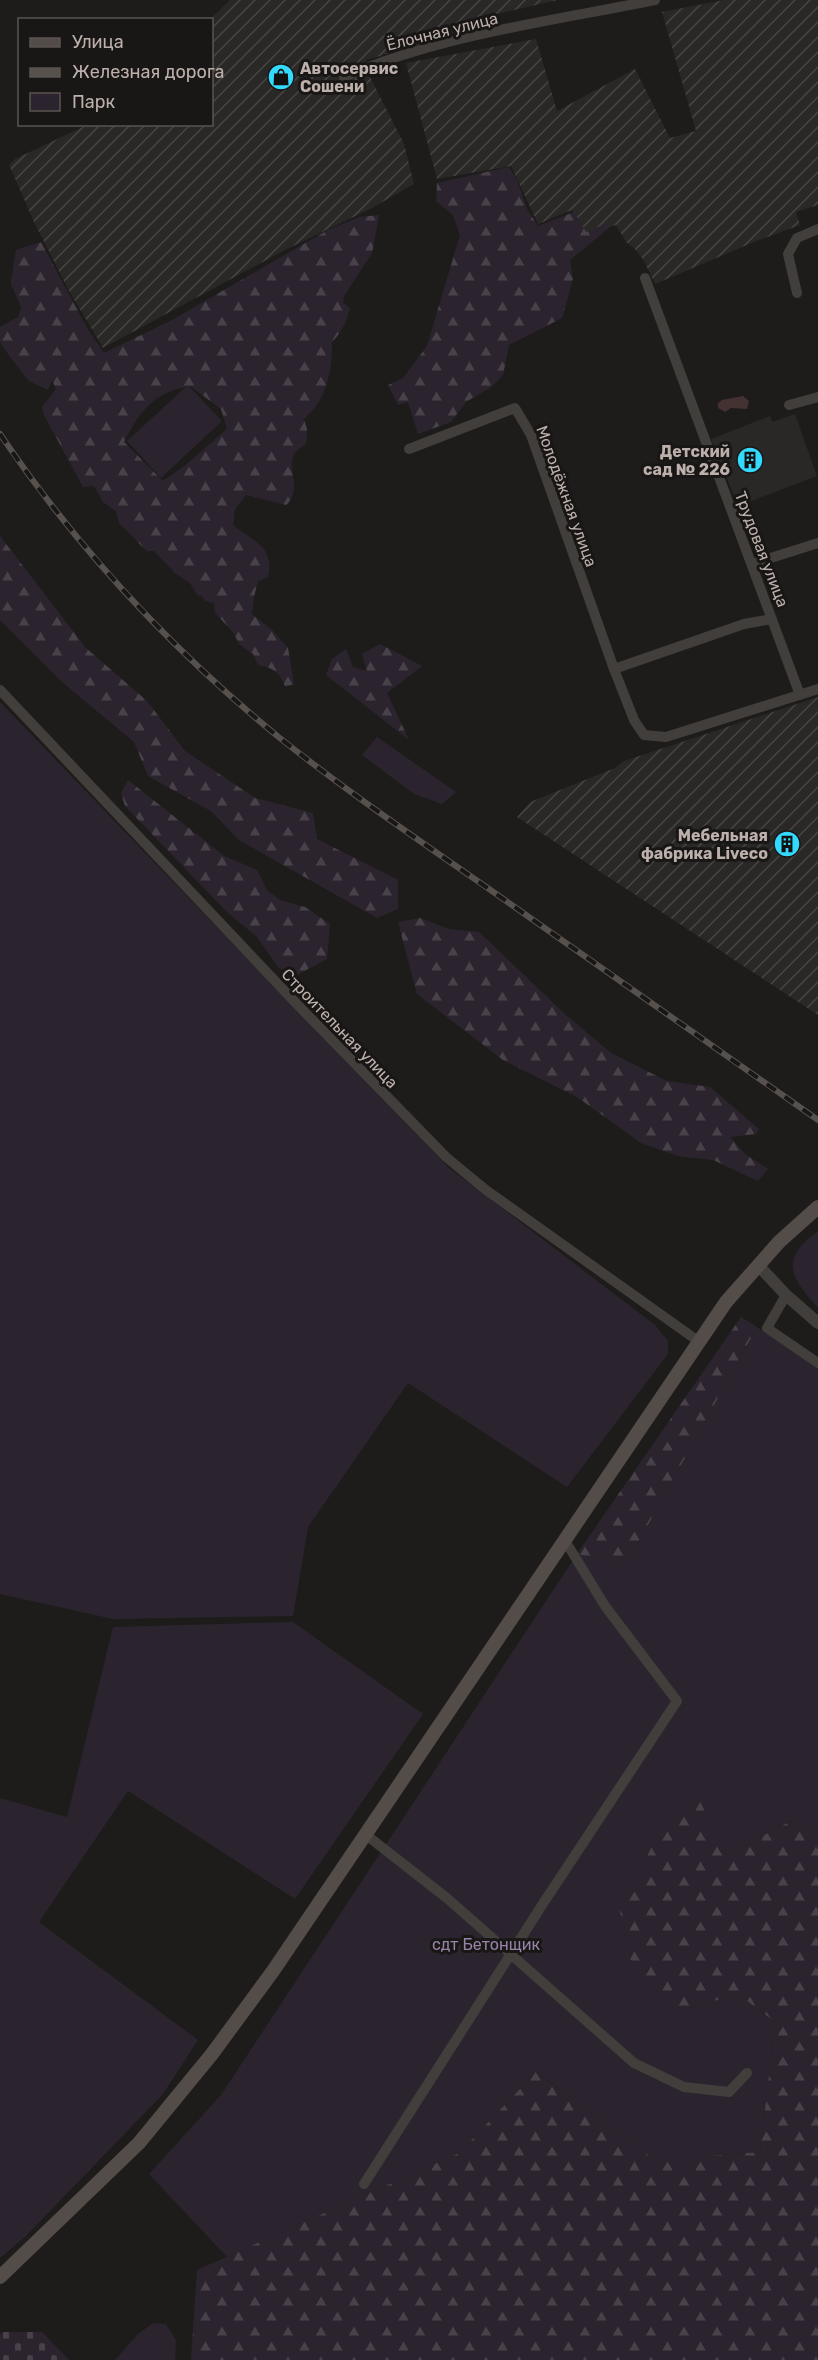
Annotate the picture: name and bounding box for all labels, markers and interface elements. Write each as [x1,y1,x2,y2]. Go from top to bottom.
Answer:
street label: Ёлочная улица [384,8,500,55]
legend [18,18,213,126]
text: Улица [72,31,124,53]
place label: Автосервис Сошени [300,59,398,96]
text: Железная дорога [72,61,225,83]
shop icon: Автосервис Сошени [266,62,296,92]
text: Парк [72,91,116,113]
street label: Молодёжная улица [532,423,601,569]
place label: Детский сад № 226 [643,442,730,479]
building icon: Детский сад № 226 [735,445,765,475]
street label: Трудовая улица [731,489,792,610]
place label: Мебельная фабрика Liveco [641,826,768,863]
building icon: Мебельная фабрика Liveco [772,829,802,859]
street label: Строительная улица [278,965,402,1092]
park label: сдт Бетонщик [432,1935,541,1954]

